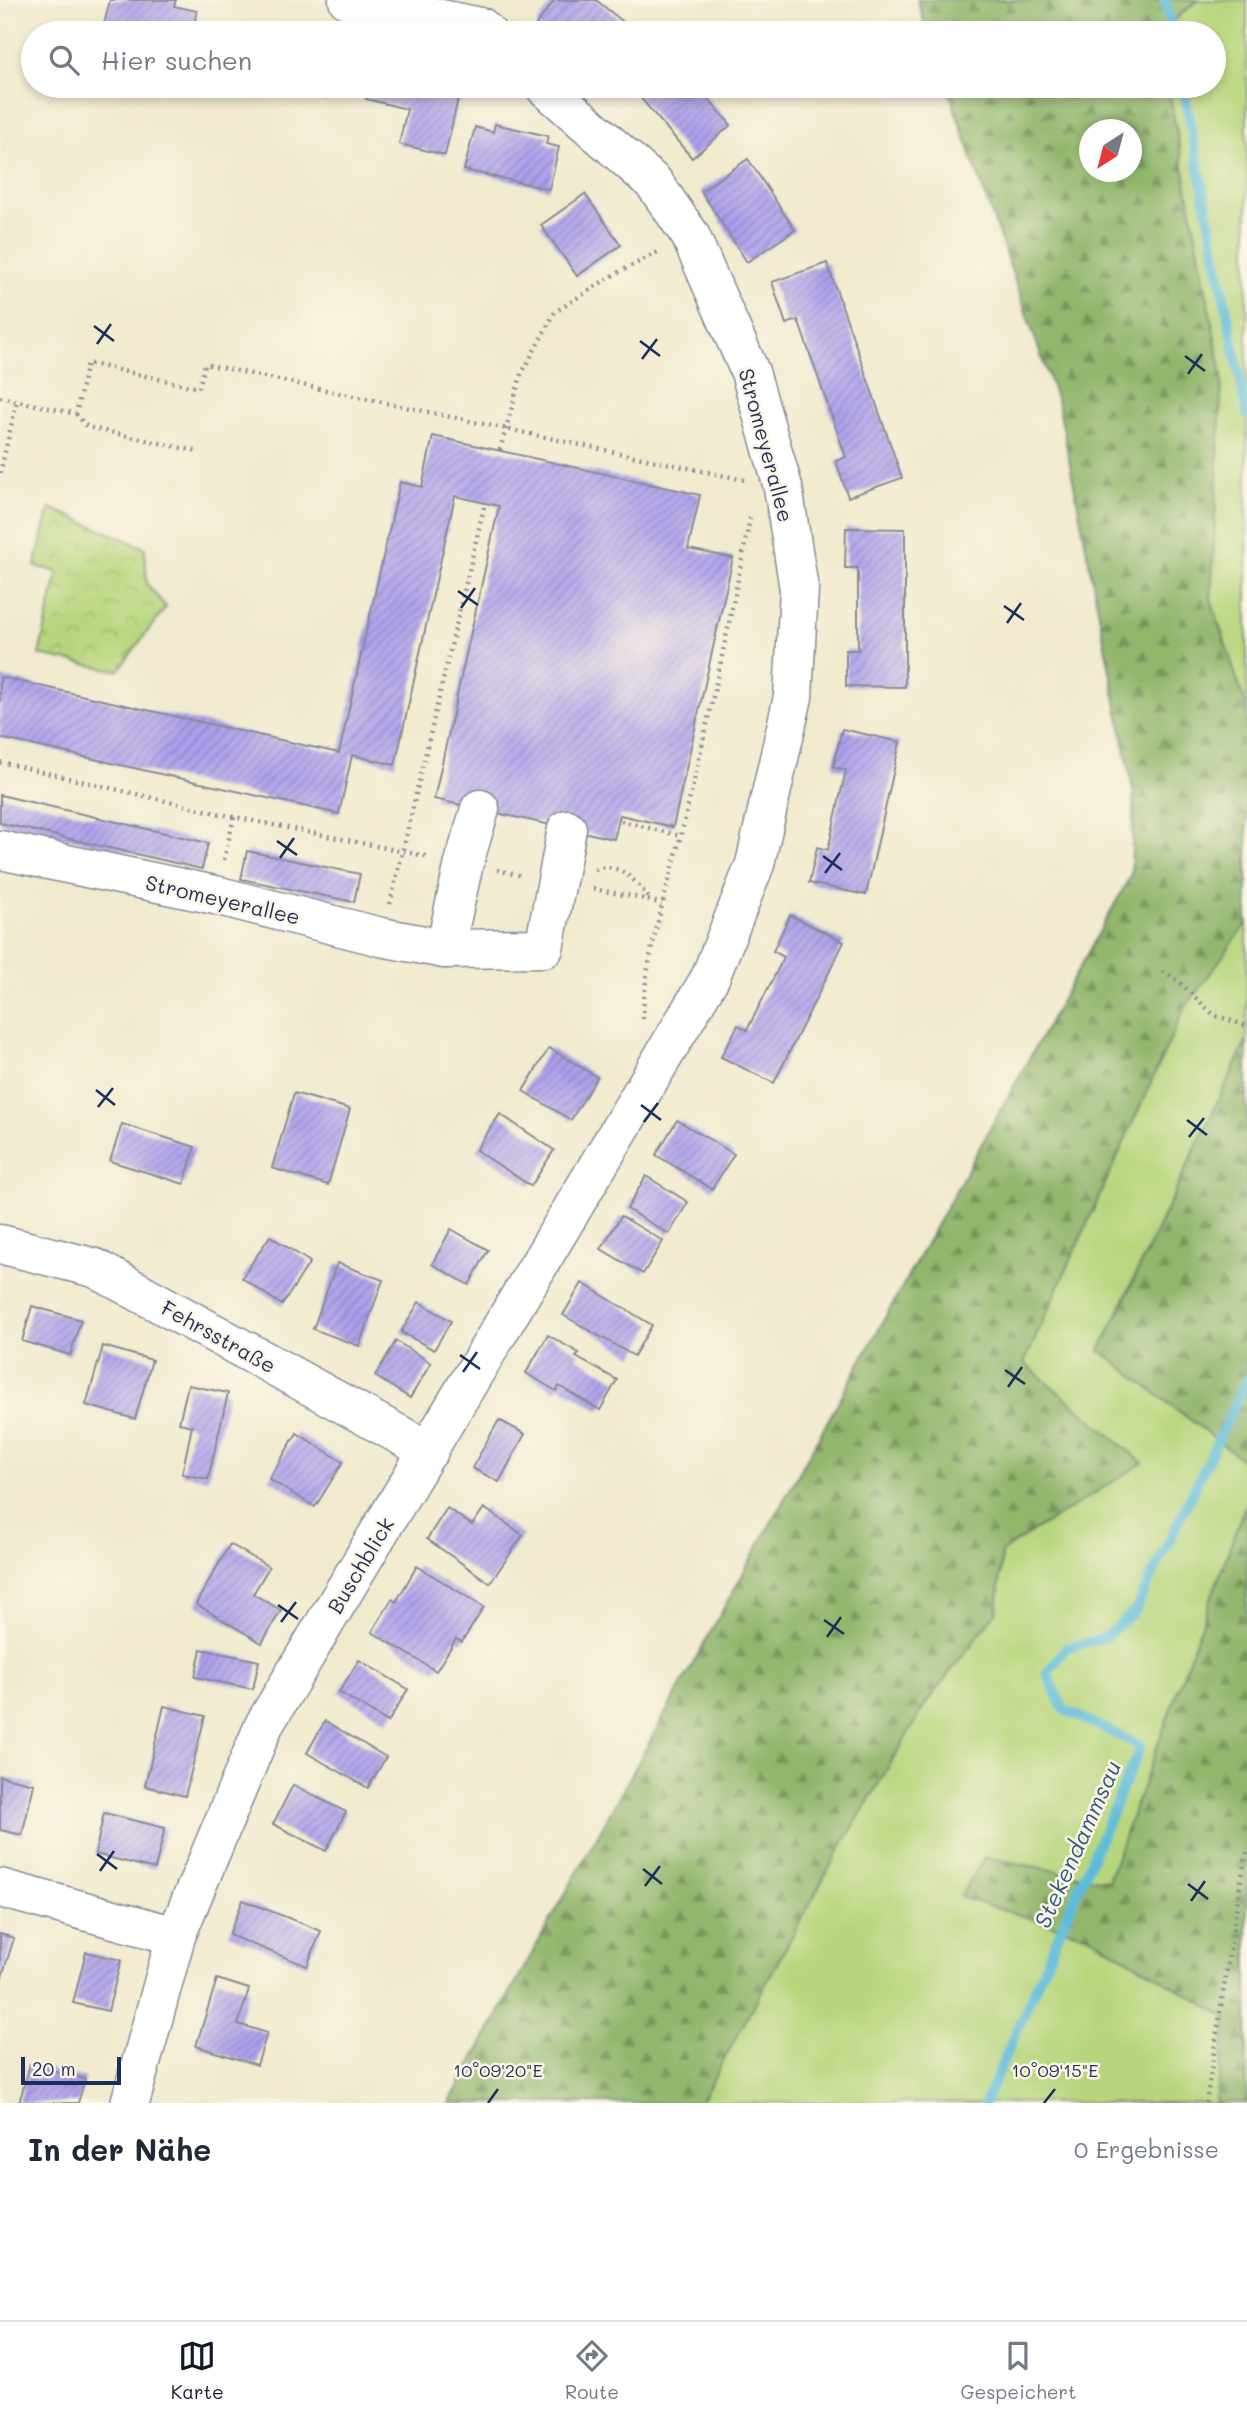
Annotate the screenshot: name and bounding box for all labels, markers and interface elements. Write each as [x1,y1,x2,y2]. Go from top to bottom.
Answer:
search box [21,21,1226,98]
icon: search [45,41,83,79]
text: Hier suchen [101,43,252,77]
north arrow [1079,119,1142,182]
street label: Stromeyerallee [734,365,800,525]
street label: Stromeyerallee [143,868,303,930]
street label: Fehrsstraße [157,1293,281,1379]
street label: Buschblick [321,1512,399,1618]
water label: Stekendammsau [1027,1756,1127,1932]
scale bar [21,2054,121,2086]
text: 20 m [32,2056,76,2081]
text: 10°09'20"E [453,2058,543,2082]
text: 10°09'15"E [1011,2058,1099,2082]
text: In der Nähe [28,2129,211,2169]
text: 0 Ergebnisse [1074,2134,1219,2164]
tab: Karte [171,2337,224,2404]
tab: Route [565,2337,619,2404]
tab: Gespeichert [960,2337,1076,2404]

